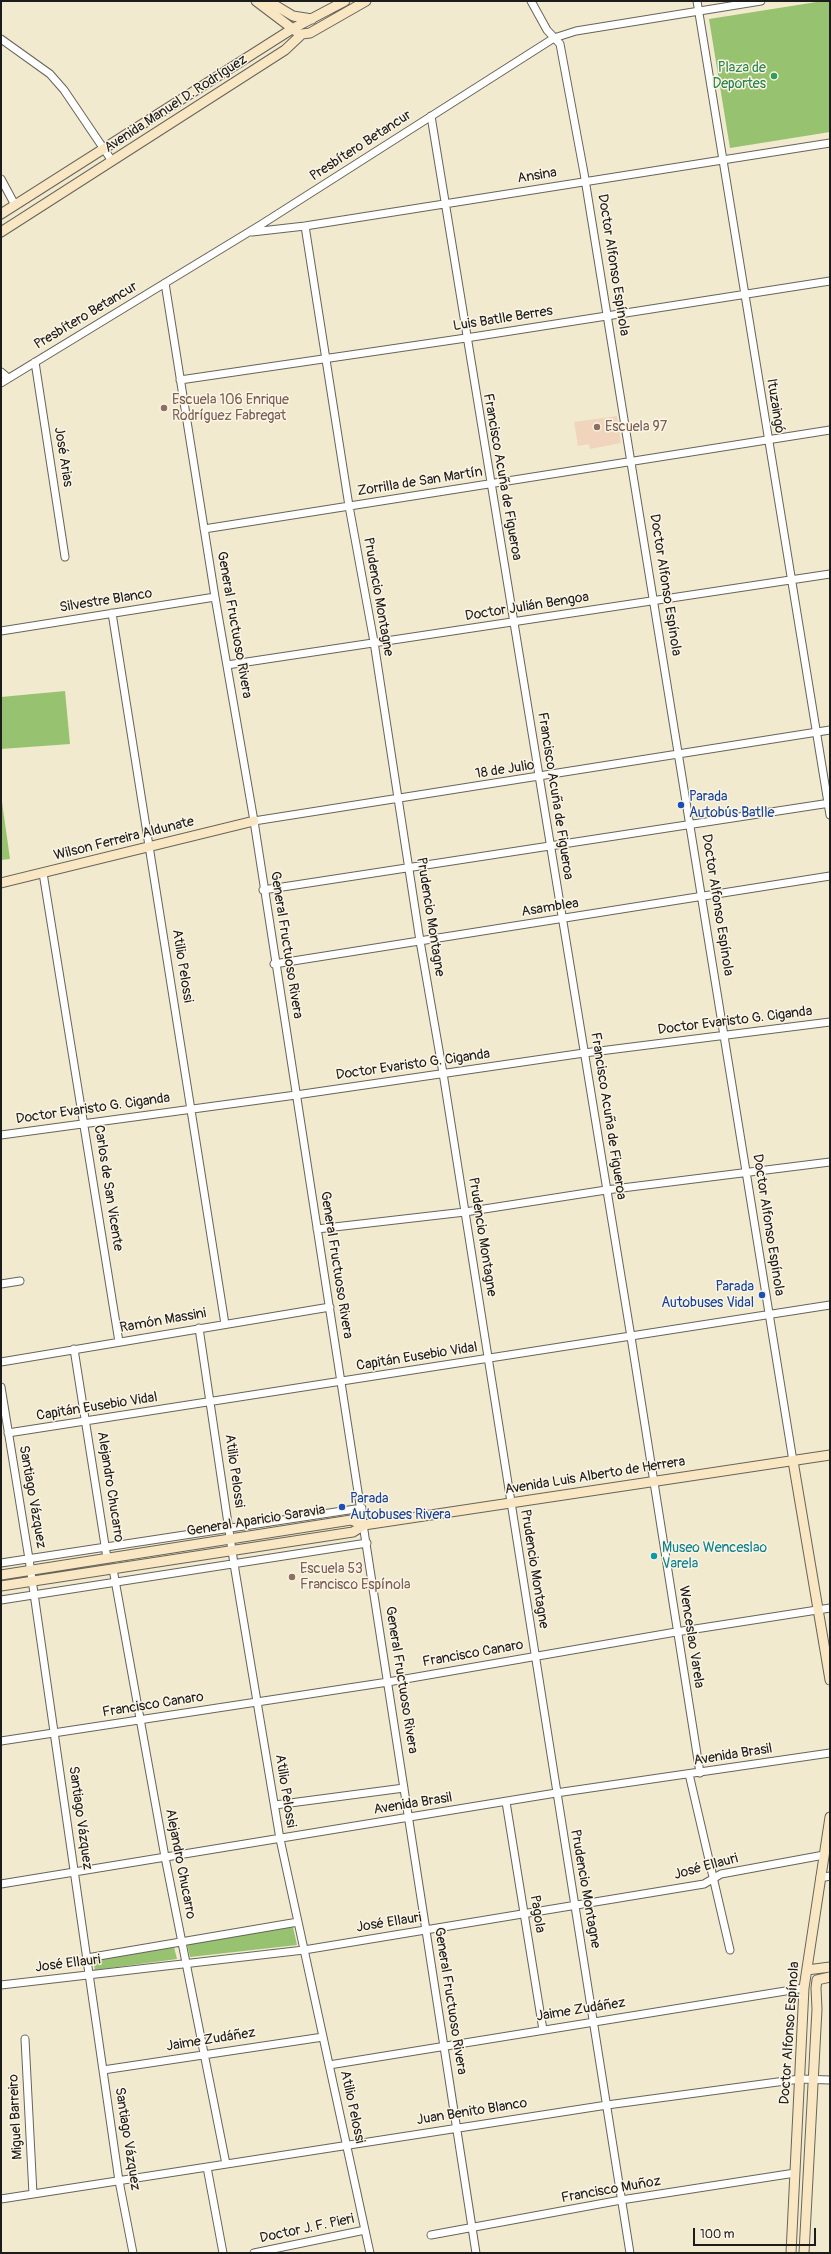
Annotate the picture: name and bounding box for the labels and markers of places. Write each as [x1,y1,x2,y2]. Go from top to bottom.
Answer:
place label: Plaza de Deportes [712,60,766,92]
marker: Plaza de Deportes [769,71,779,81]
place label: Escuela 106 Enrique Rodríguez Fabregat [172,392,289,424]
marker: Escuela 106 Enrique Rodríguez Fabregat [159,403,169,413]
place label: Escuela 97 [605,419,667,435]
marker: Escuela 97 [592,422,602,432]
place label: Parada Autobús Batlle [689,789,774,822]
marker: Parada Autobús Batlle [676,800,686,810]
place label: Parada Autobuses Vidal [661,1279,754,1312]
marker: Parada Autobuses Vidal [757,1290,767,1300]
place label: Parada Autobuses Rivera [350,1491,451,1524]
marker: Parada Autobuses Rivera [337,1502,347,1512]
place label: Museo Wenceslao Varela [662,1540,767,1572]
marker: Museo Wenceslao Varela [649,1551,659,1561]
place label: Escuela 53 Francisco Espínola [300,1561,411,1594]
marker: Escuela 53 Francisco Espínola [287,1572,297,1582]

